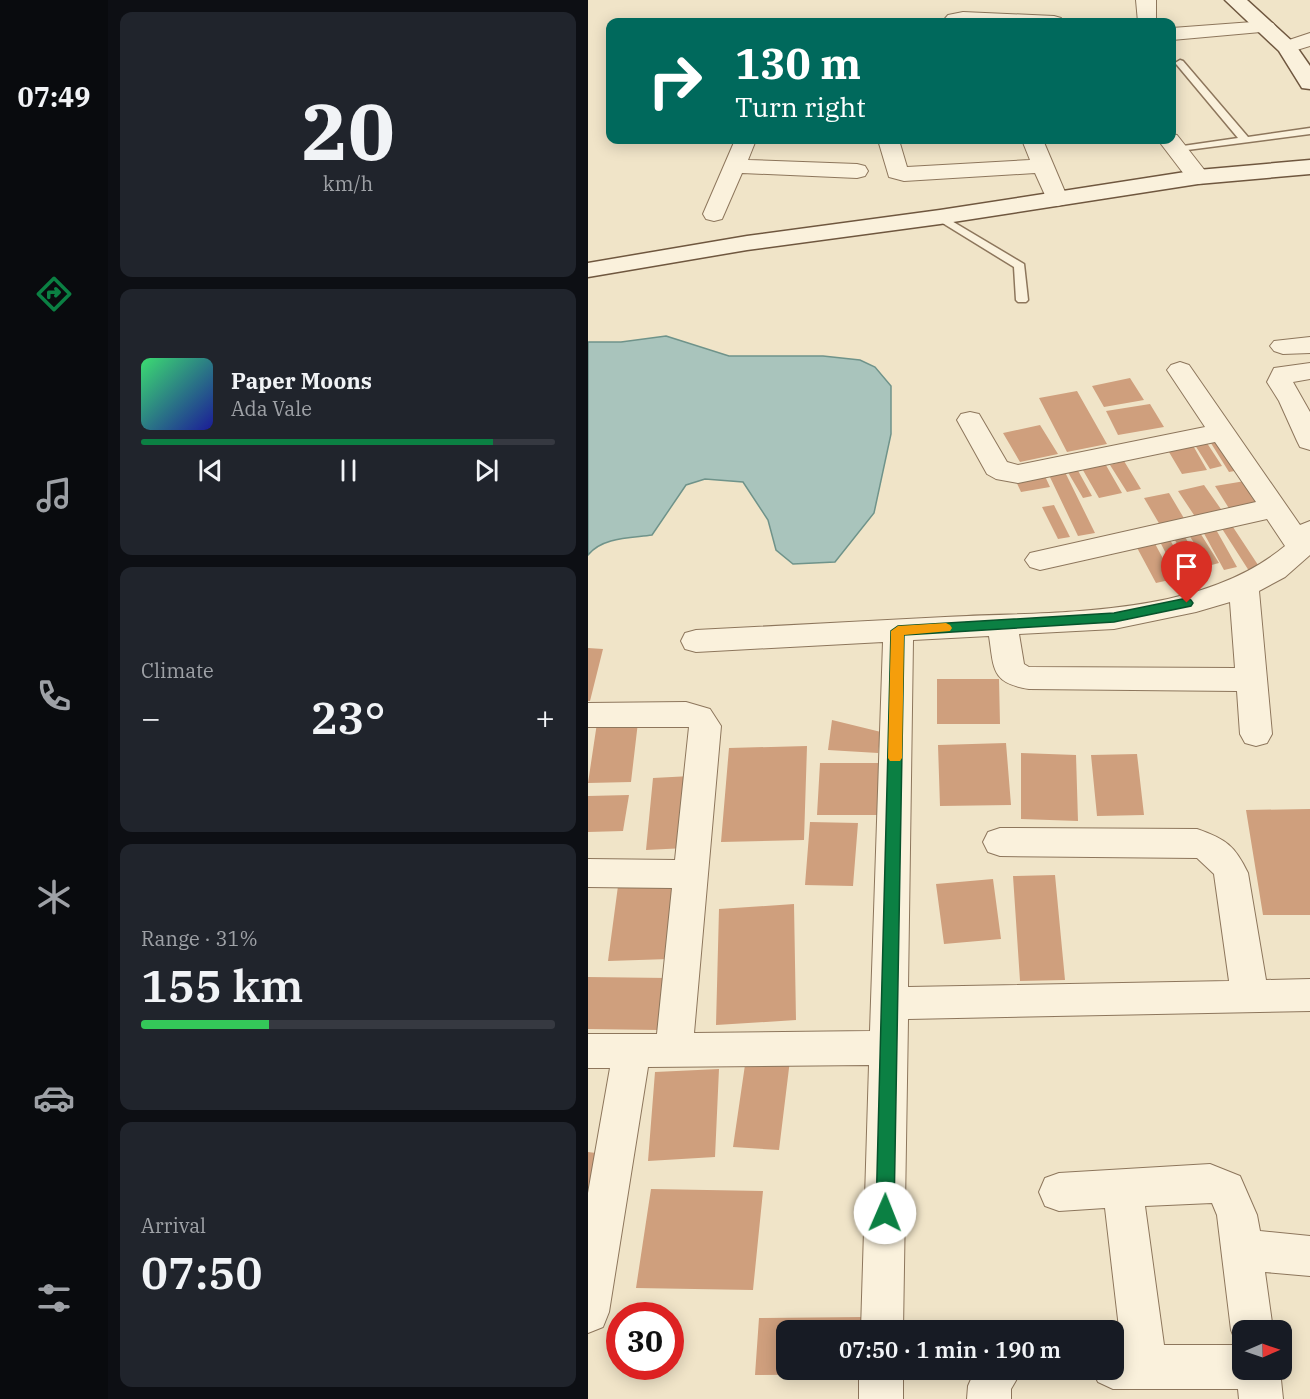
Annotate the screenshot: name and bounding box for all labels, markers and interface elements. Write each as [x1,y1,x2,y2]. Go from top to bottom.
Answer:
text: 130 m [735,36,861,91]
icon: right [636,42,714,120]
text: 07:49 [18,79,90,114]
text: 20 [301,80,395,181]
text: Turn right [735,89,866,124]
text: km/h [323,170,373,197]
icon: directions [33,273,75,315]
text: Paper Moons [231,366,372,395]
text: Ada Vale [231,395,312,422]
icon: previous [194,454,227,487]
icon: pause [332,454,365,487]
icon: next [470,454,503,487]
icon: music [33,474,75,516]
pin [1161,541,1212,603]
icon: arrive [1170,550,1203,583]
text: Climate [141,657,214,684]
icon: phone [33,675,75,717]
text: 23° [310,688,386,746]
text: − [141,696,161,739]
text: + [535,696,555,739]
icon: climate [33,876,75,918]
text: Range · 31% [141,925,258,952]
text: 155 km [141,956,303,1014]
icon: car [33,1077,75,1119]
position arrow [853,1181,917,1245]
text: Arrival [141,1212,206,1239]
text: 07:50 [141,1243,262,1301]
icon: filters [33,1277,75,1319]
speed limit sign: 30 [606,1302,684,1380]
north arrow [1232,1320,1292,1380]
map controls [1232,1320,1292,1380]
text: 07:50 · 1 min · 190 m [839,1335,1061,1364]

